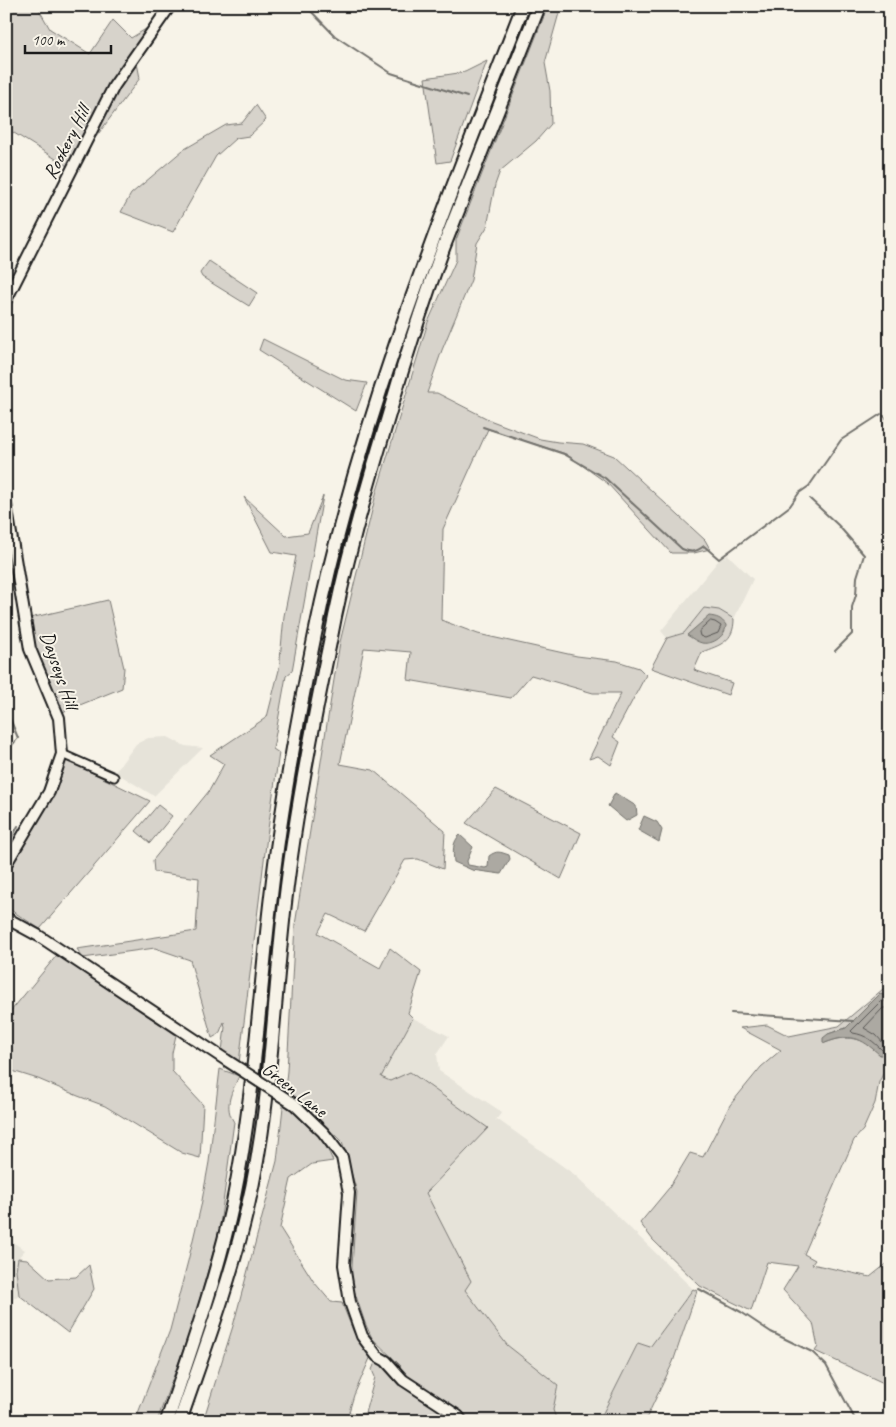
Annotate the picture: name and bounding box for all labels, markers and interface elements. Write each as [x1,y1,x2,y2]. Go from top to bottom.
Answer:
scale bar [25,22,111,54]
text: 100 m [32,31,66,50]
street label: Rookery Hill [37,98,97,183]
street label: Dayseys Hill [35,628,86,716]
street label: Green Lane [257,1056,334,1124]

